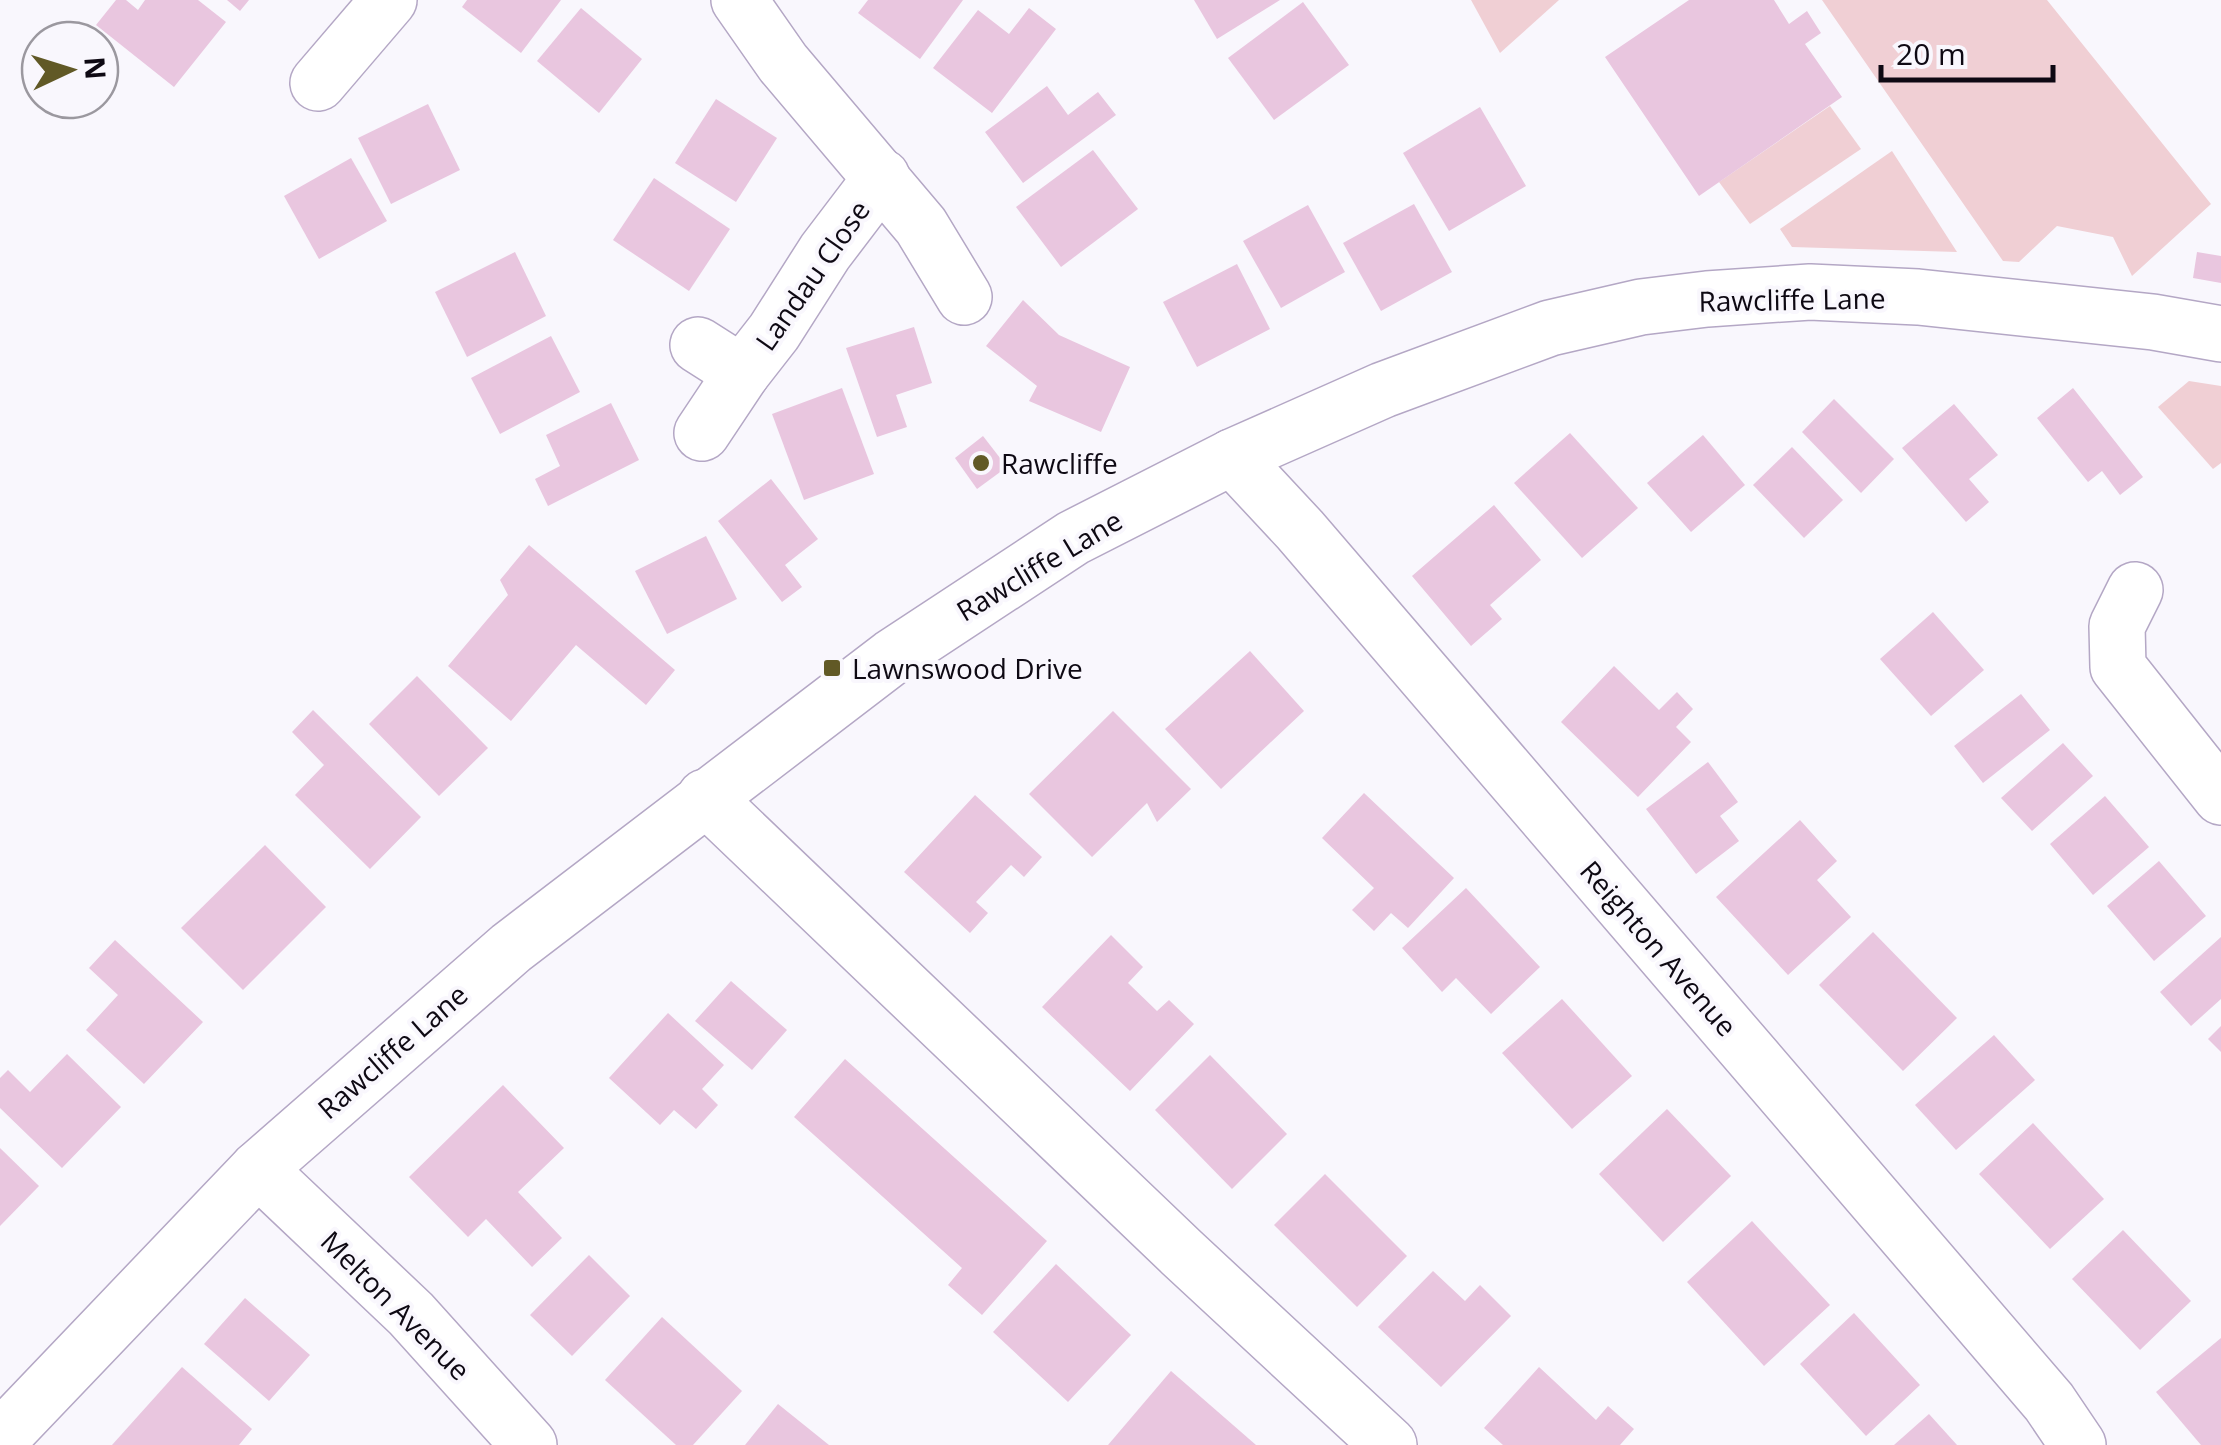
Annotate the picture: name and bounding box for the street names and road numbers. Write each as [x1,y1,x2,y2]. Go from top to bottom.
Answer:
street label: Landau Close [746,192,878,358]
street label: Rawcliffe Lane [1698,278,1886,320]
street label: Rawcliffe Lane [949,501,1129,629]
street label: Reighton Avenue [1572,852,1746,1044]
street label: Rawcliffe Lane [309,975,475,1127]
street label: Melton Avenue [313,1222,479,1388]

